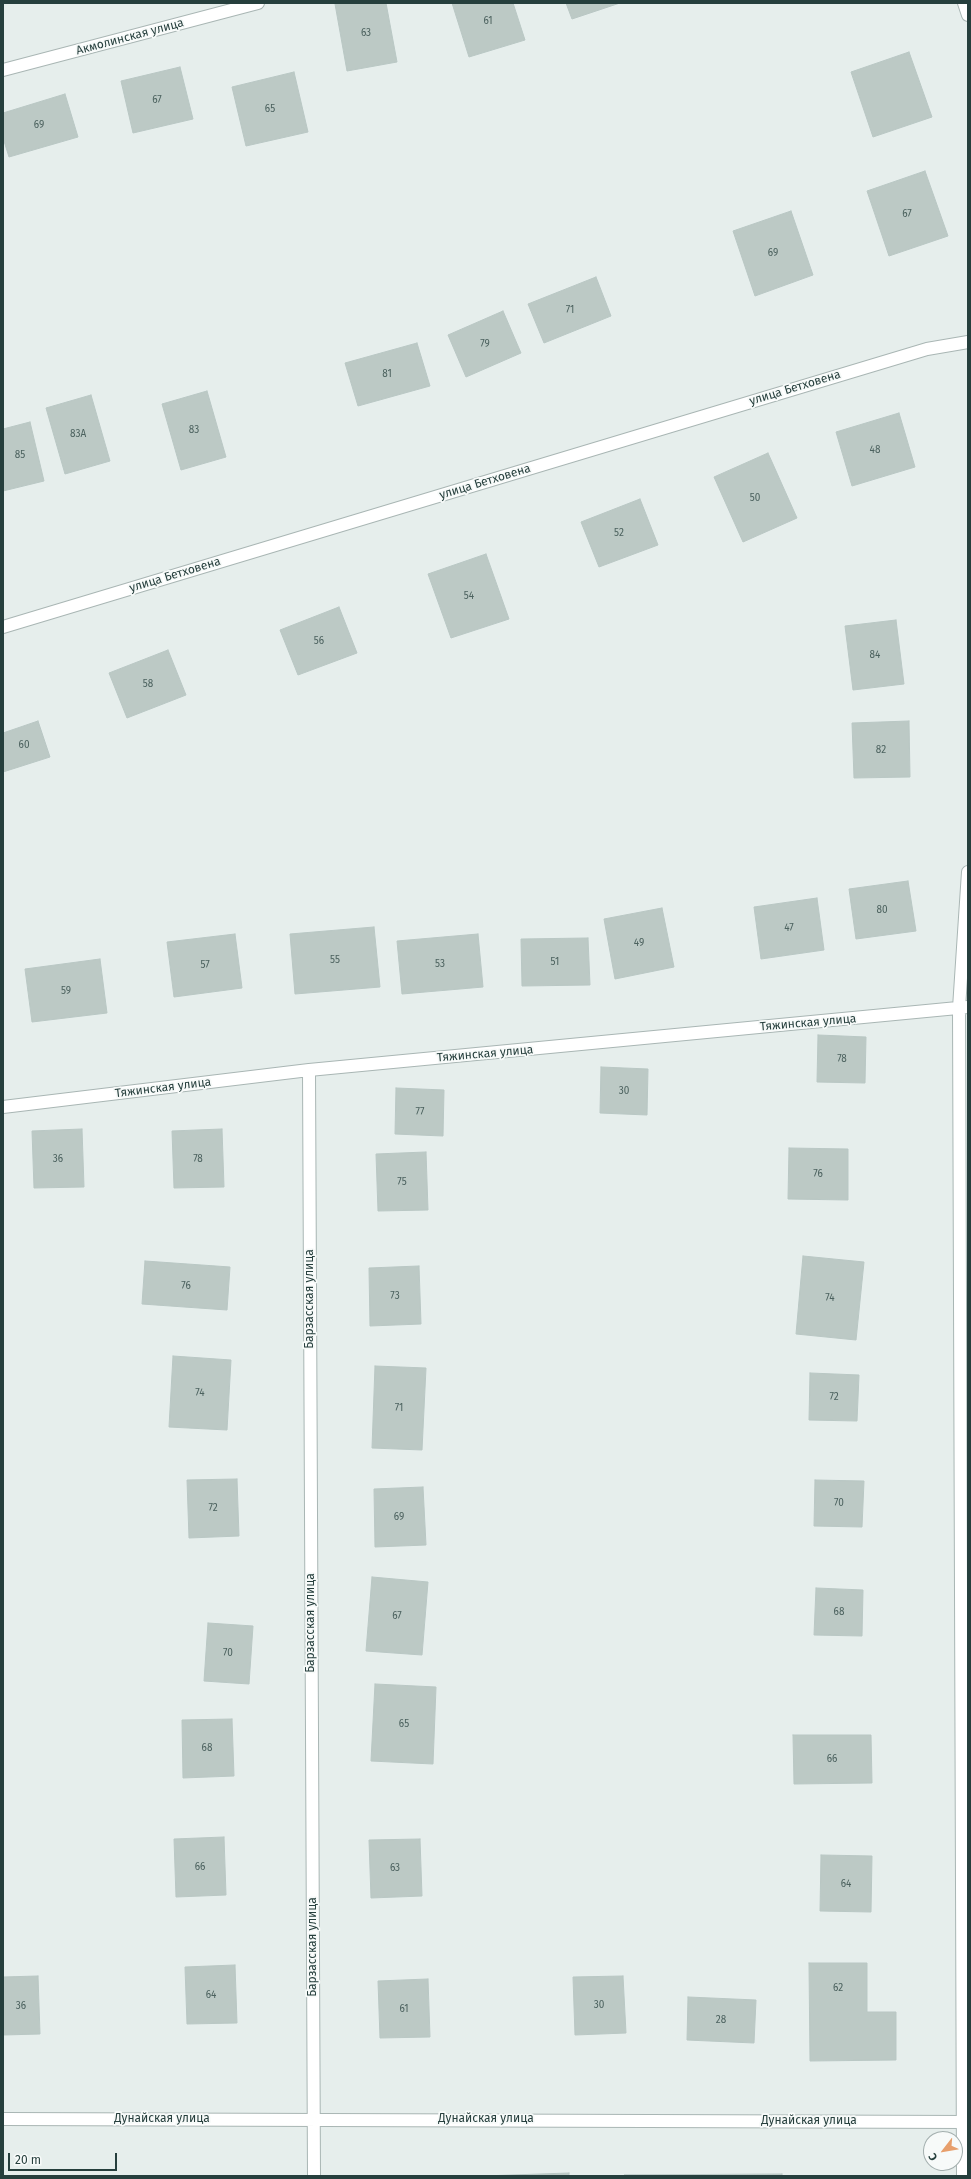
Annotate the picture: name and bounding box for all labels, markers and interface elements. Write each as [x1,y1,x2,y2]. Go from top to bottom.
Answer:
house number: 61 [483,15,493,27]
street label: Акмолинская улица [75,16,185,58]
house number: 63 [361,27,371,39]
house number: 67 [152,94,162,106]
house number: 65 [265,103,275,115]
house number: 69 [34,119,44,131]
house number: 67 [902,208,912,220]
house number: 69 [768,247,778,259]
house number: 71 [566,304,574,316]
house number: 79 [480,338,490,350]
street label: улица Бетховена [748,367,842,409]
house number: 81 [382,368,392,380]
house number: 83 [189,424,199,436]
house number: 83А [70,428,86,440]
house number: 48 [870,444,880,456]
house number: 85 [15,449,25,461]
street label: улица Бетховена [438,461,532,503]
house number: 50 [750,492,760,504]
house number: 52 [614,527,624,539]
street label: улица Бетховена [128,554,222,596]
house number: 54 [464,590,474,602]
house number: 56 [314,635,324,647]
house number: 84 [870,649,880,661]
house number: 58 [143,678,153,690]
house number: 60 [19,739,29,751]
house number: 82 [876,744,886,756]
house number: 80 [876,904,888,916]
house number: 47 [784,922,794,934]
house number: 49 [634,937,644,949]
house number: 55 [330,954,340,966]
house number: 51 [551,956,559,968]
house number: 53 [435,958,445,970]
house number: 57 [200,959,210,971]
house number: 59 [61,985,71,997]
street label: Тяжинская улица [759,1012,857,1034]
street label: Тяжинская улица [436,1043,534,1065]
house number: 78 [837,1053,847,1065]
street label: Тяжинская улица [114,1075,212,1101]
house number: 30 [619,1085,629,1097]
house number: 77 [416,1106,424,1118]
house number: 36 [53,1153,63,1165]
house number: 78 [193,1153,203,1165]
house number: 76 [813,1168,823,1180]
house number: 75 [397,1176,407,1188]
street label: Барзасская улица [303,1249,317,1349]
house number: 76 [181,1280,191,1292]
house number: 73 [390,1290,400,1302]
house number: 74 [825,1292,835,1304]
house number: 74 [195,1387,205,1399]
house number: 72 [829,1391,839,1403]
house number: 71 [395,1402,403,1414]
house number: 70 [834,1497,844,1509]
house number: 72 [208,1502,218,1514]
house number: 69 [394,1511,404,1523]
street label: Барзасская улица [304,1573,318,1673]
house number: 68 [834,1606,844,1618]
house number: 67 [392,1610,402,1622]
house number: 70 [223,1647,233,1659]
house number: 65 [399,1718,409,1730]
house number: 68 [202,1742,212,1754]
house number: 66 [827,1753,837,1765]
house number: 66 [195,1861,205,1873]
house number: 63 [390,1862,400,1874]
house number: 64 [841,1878,851,1890]
street label: Барзасская улица [306,1897,320,1997]
house number: 62 [833,1982,843,1994]
house number: 64 [206,1989,216,2001]
house number: 30 [594,1999,604,2011]
house number: 36 [16,2000,26,2012]
house number: 61 [399,2003,409,2015]
house number: 28 [716,2014,726,2026]
street label: Дунайская улица [114,2112,210,2126]
street label: Дунайская улица [438,2112,534,2126]
street label: Дунайская улица [761,2114,857,2128]
north arrow [923,2131,963,2171]
scale bar [10,2145,119,2171]
text: С [926,2151,940,2163]
text: 20 m [15,2153,41,2167]

